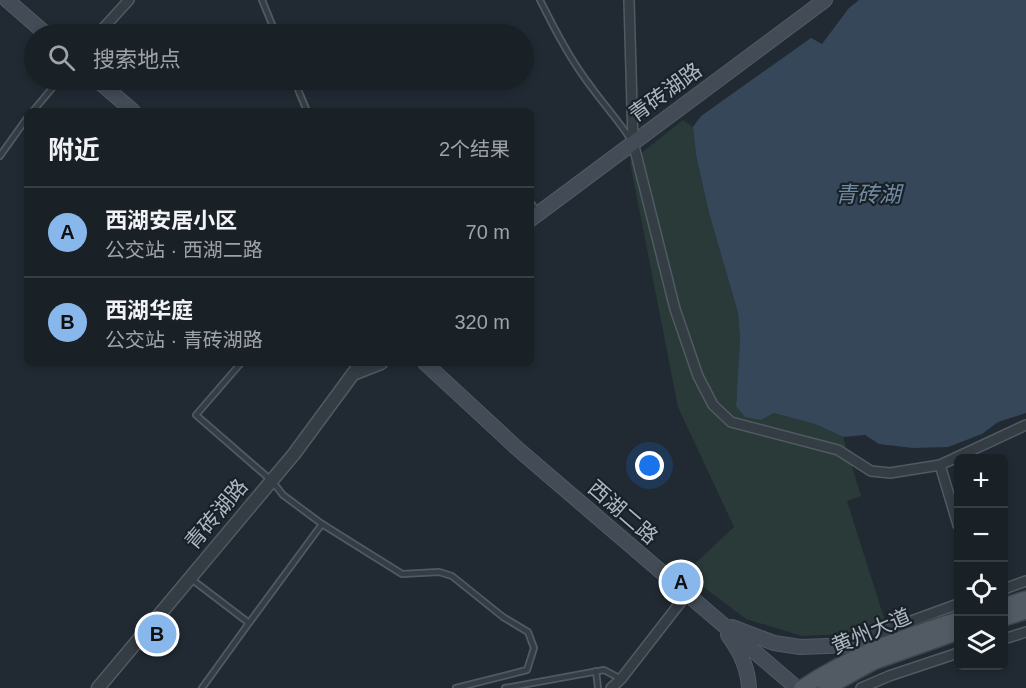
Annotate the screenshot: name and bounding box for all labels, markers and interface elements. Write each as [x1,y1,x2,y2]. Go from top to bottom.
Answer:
search box [24,24,534,90]
icon: search [45,41,78,74]
text: 搜索地点 [93,47,181,72]
street label: 青砖湖路 [624,58,706,126]
text: 附近 [48,135,100,165]
text: 2个结果 [439,138,510,160]
water label: 青砖湖 [835,182,904,207]
text: 西湖安居小区 [105,208,237,233]
text: A [60,221,75,243]
text: 70 m [466,221,510,243]
text: 公交站 · 西湖二路 [105,239,263,261]
text: 西湖华庭 [105,298,193,323]
text: B [60,311,75,333]
text: 320 m [454,311,510,333]
text: 公交站 · 青砖湖路 [105,329,263,351]
your location [635,451,664,480]
map controls [954,454,1008,670]
button: + [954,454,1008,508]
street label: 青砖湖路 [180,474,252,554]
street label: 西湖二路 [584,476,662,548]
button: − [954,508,1008,562]
pin: A [662,560,700,604]
button: locate [954,562,1008,616]
street label: 黄州大道 [828,604,914,658]
pin: B [138,612,176,656]
button: layers [954,616,1008,670]

